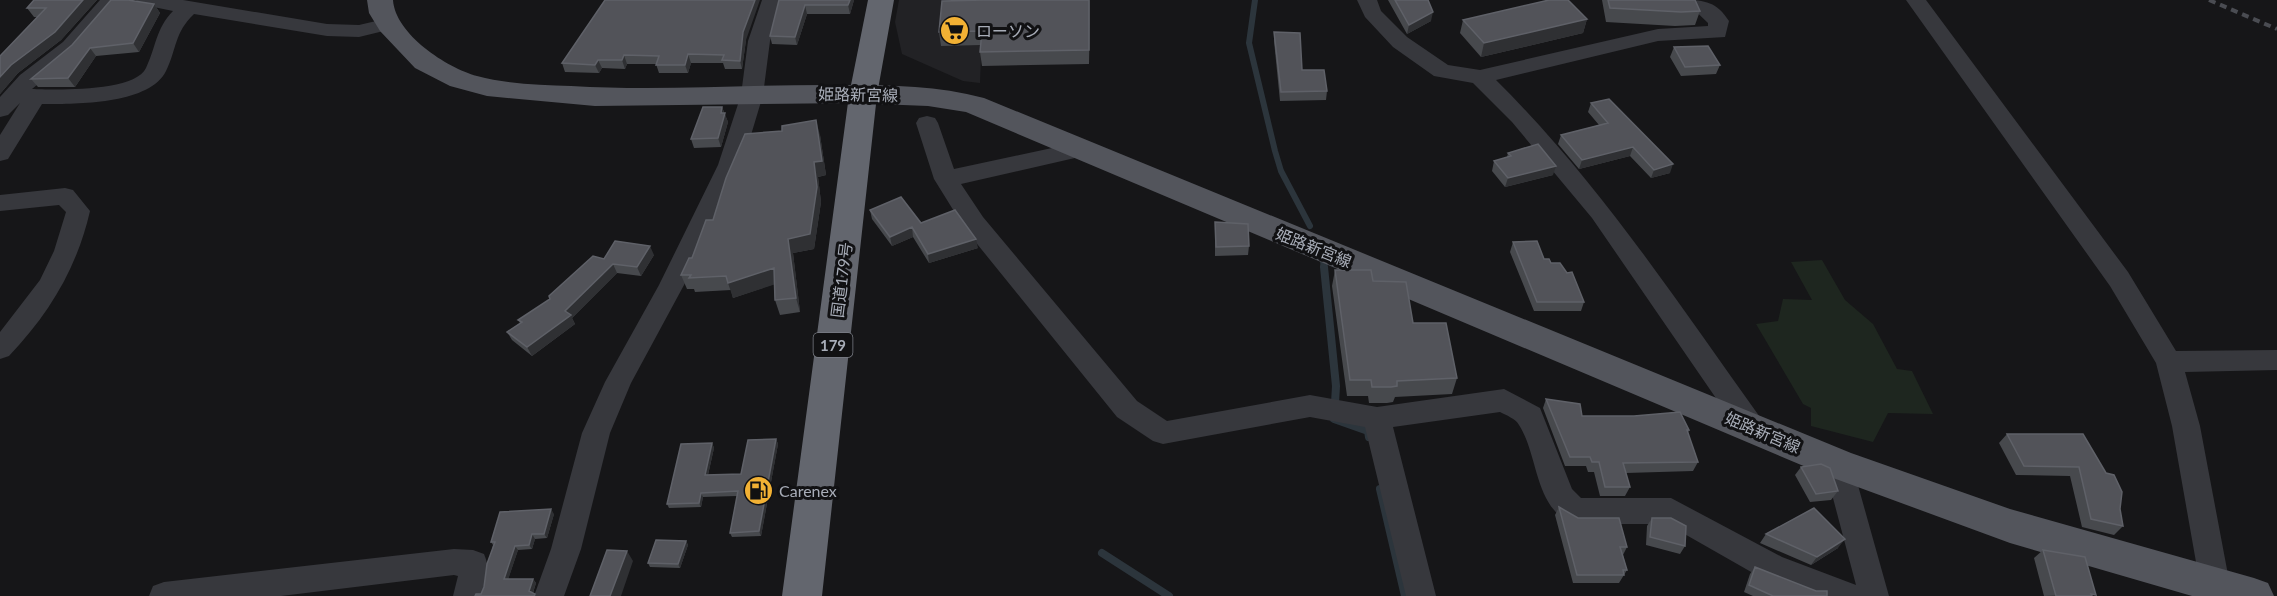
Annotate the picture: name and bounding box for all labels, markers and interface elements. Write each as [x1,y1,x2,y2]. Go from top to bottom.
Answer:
supermarket icon: ローソン [939,14,971,46]
place label: ローソン [976,21,1040,40]
street label: 姫路新宮線 [818,84,898,104]
street label: 姫路新宮線 [1273,223,1355,271]
street label: 国道179号 [827,241,855,319]
road number: 179 [814,333,852,357]
street label: 姫路新宮線 [1722,408,1804,456]
fuel station icon: Carenex [742,474,774,506]
place label: Carenex [779,481,837,500]

